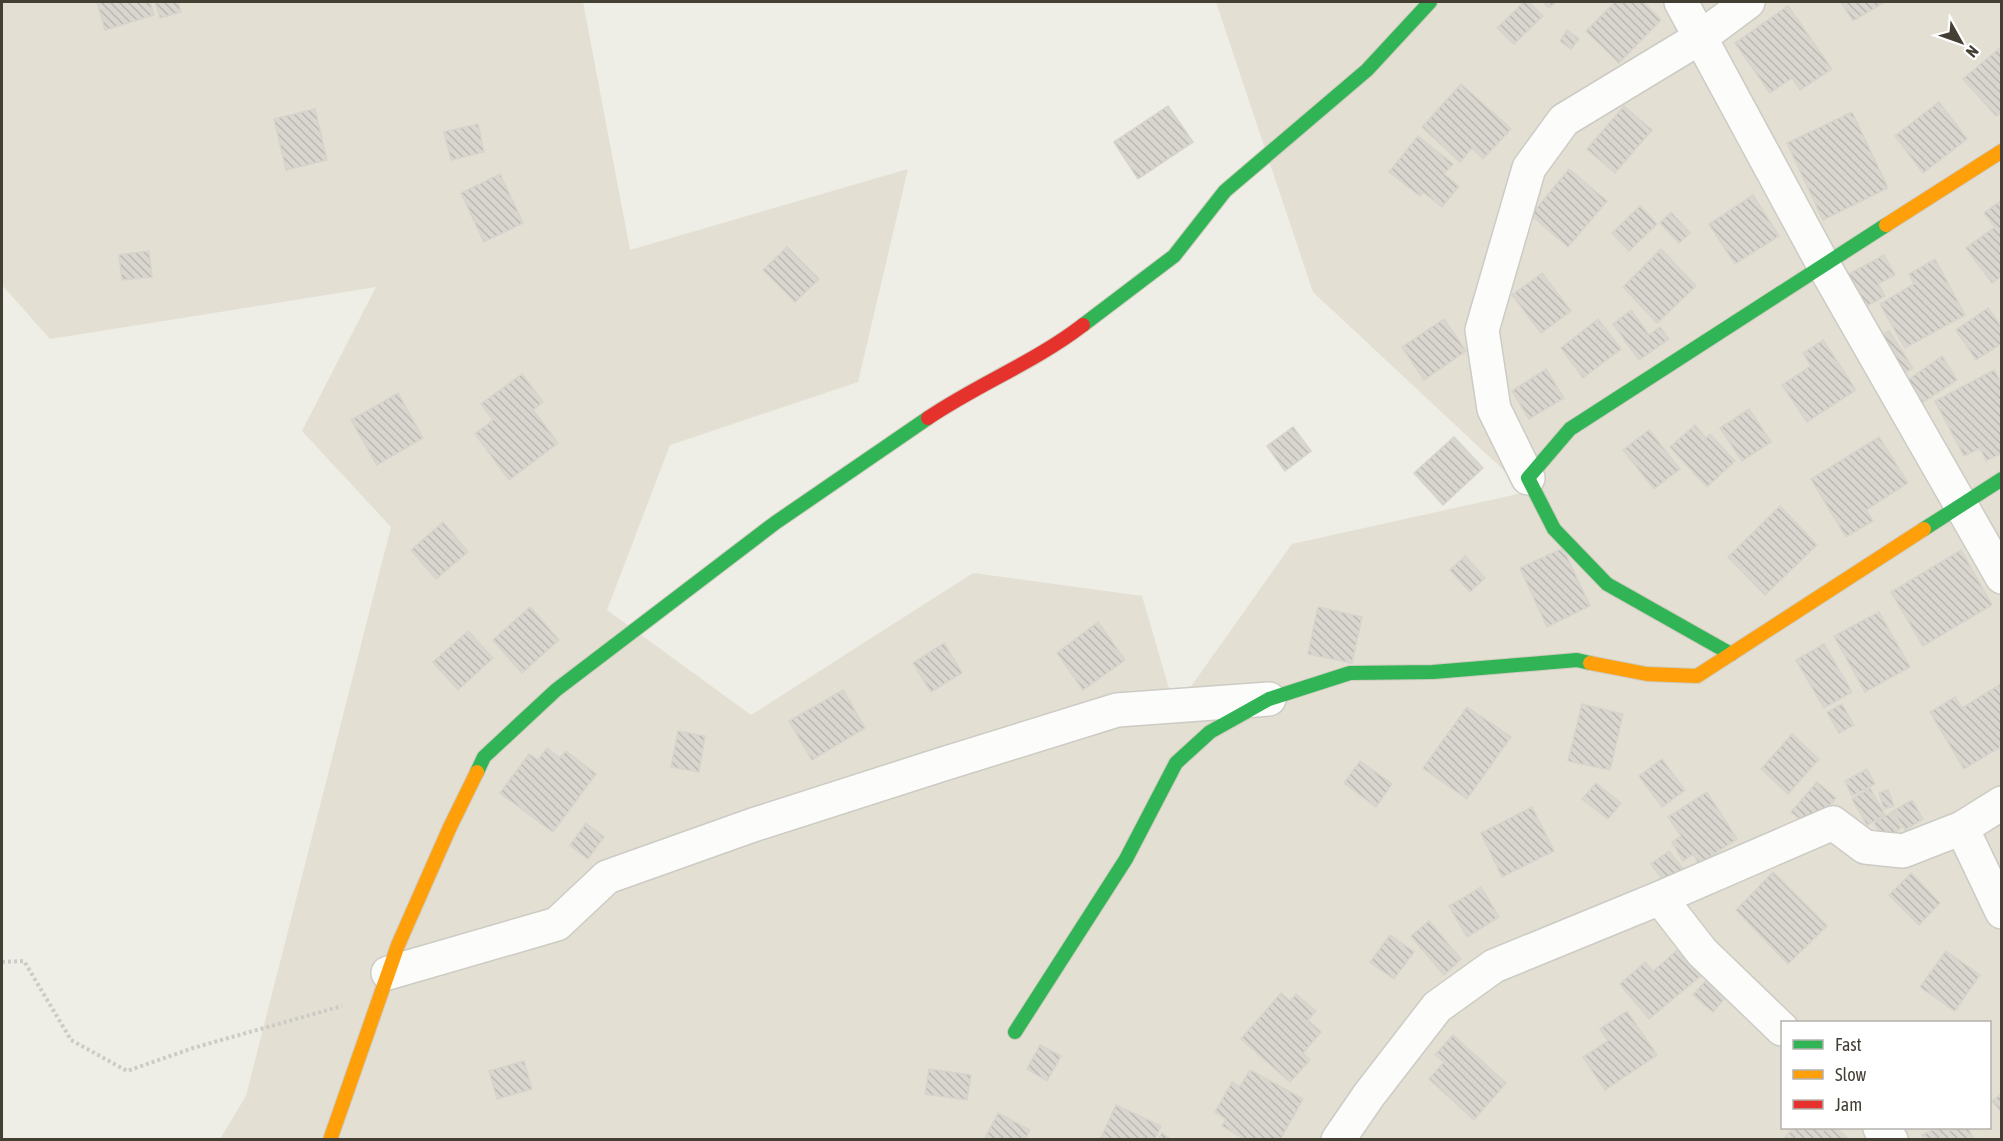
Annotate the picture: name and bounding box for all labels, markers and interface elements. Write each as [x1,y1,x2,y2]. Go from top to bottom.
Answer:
north arrow [1931,12,1991,72]
text: N [1963,42,1982,61]
legend [1781,1021,1991,1129]
text: Fast [1835,1034,1862,1055]
text: Slow [1835,1064,1866,1085]
text: Jam [1835,1094,1862,1115]

